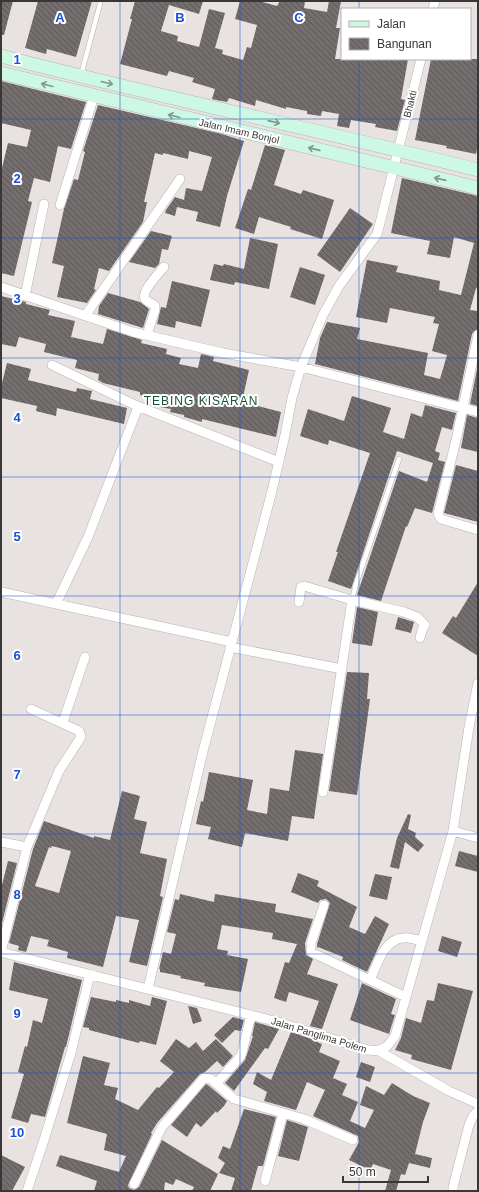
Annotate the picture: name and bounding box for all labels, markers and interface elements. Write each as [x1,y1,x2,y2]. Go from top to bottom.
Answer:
legend [341,8,471,60]
text: A [55,10,65,25]
text: B [175,10,185,25]
text: C [294,10,304,25]
text: Jalan [377,17,406,31]
text: Bangunan [377,37,432,51]
text: 1 [13,52,21,67]
one-way arrow [100,79,113,87]
one-way arrow [41,80,54,88]
street label: Bhakti [401,89,419,119]
one-way arrow [167,111,180,119]
street label: Jalan Imam Bonjol [198,116,280,146]
one-way arrow [267,119,280,127]
one-way arrow [307,145,320,153]
text: 2 [13,171,21,186]
one-way arrow [434,175,447,183]
text: 3 [13,291,21,306]
district label: TEBING KISARAN [144,394,258,408]
text: 4 [13,410,21,425]
text: 5 [13,529,21,544]
text: 6 [13,648,21,663]
text: 7 [13,767,21,782]
text: 8 [13,887,21,902]
text: 9 [13,1006,21,1021]
street label: Jalan Panglima Polem [270,1015,368,1055]
text: 10 [10,1125,24,1140]
scale bar [343,1158,428,1184]
text: 50 m [349,1165,376,1179]

